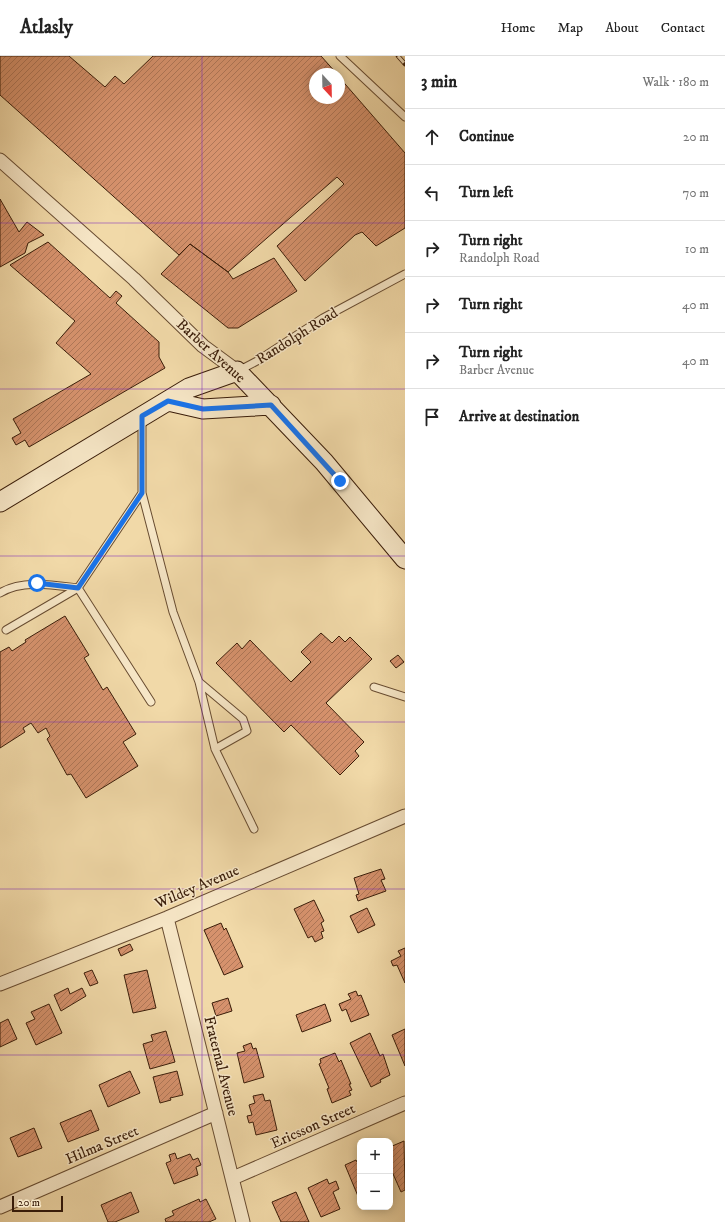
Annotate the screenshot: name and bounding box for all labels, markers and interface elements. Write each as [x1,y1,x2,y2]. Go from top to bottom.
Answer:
text: Atlasly [20,16,73,39]
text: Home [501,19,535,37]
text: Map [557,19,583,37]
text: About [605,19,639,37]
text: Contact [661,19,705,37]
north arrow [309,68,345,104]
text: 3 min [421,71,457,93]
text: Walk · 180 m [642,74,709,90]
icon: ahead [421,126,443,148]
text: Continue [459,127,514,146]
text: 20 m [683,129,709,145]
icon: left [421,182,443,204]
text: Turn left [459,183,513,202]
text: 70 m [683,185,709,201]
text: Turn right [459,231,522,250]
icon: right [421,238,443,260]
text: 10 m [685,241,709,257]
text: Randolph Road [459,250,540,266]
icon: right [421,294,443,316]
text: Turn right [459,295,522,314]
text: 40 m [682,297,709,313]
street label: Randolph Road [253,303,342,369]
street label: Barber Avenue [172,315,250,387]
text: Turn right [459,343,522,362]
icon: right [421,350,443,372]
text: 40 m [682,353,709,369]
text: Barber Avenue [459,362,534,378]
icon: arrive [421,406,443,428]
text: Arrive at destination [459,407,579,426]
route end [331,472,349,490]
route start [28,574,46,592]
street label: Wildey Avenue [151,861,242,914]
street label: Fraternal Avenue [199,1014,243,1118]
street label: Ericsson Street [268,1099,358,1153]
street label: Hilma Street [63,1121,141,1169]
map controls [357,1138,393,1210]
button: + [357,1138,393,1174]
button: − [357,1174,393,1210]
scale bar [12,1194,63,1213]
text: 20 m [18,1196,40,1210]

